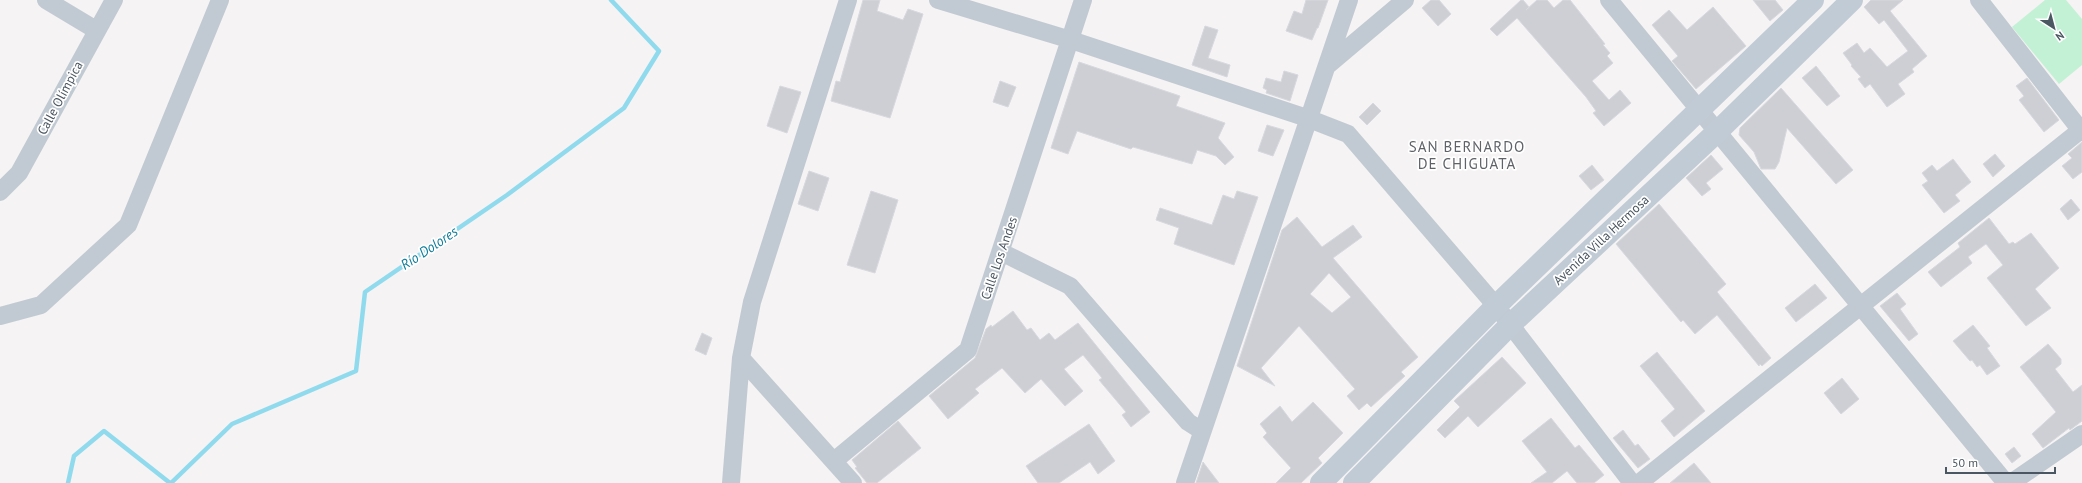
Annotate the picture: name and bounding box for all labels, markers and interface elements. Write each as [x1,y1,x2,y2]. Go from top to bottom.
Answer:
north arrow [2034,8,2074,48]
text: N [2053,28,2067,44]
street label: Calle Olímpica [34,58,86,138]
district label: SAN BERNARDO DE CHIGUATA [1409,137,1525,173]
street label: Avenida Villa Hermosa [1550,191,1652,289]
street label: Calle Los Andes [977,214,1021,302]
water label: Río Dolores [397,222,461,274]
scale bar [1946,449,2055,475]
text: 50 m [1952,455,1978,470]

